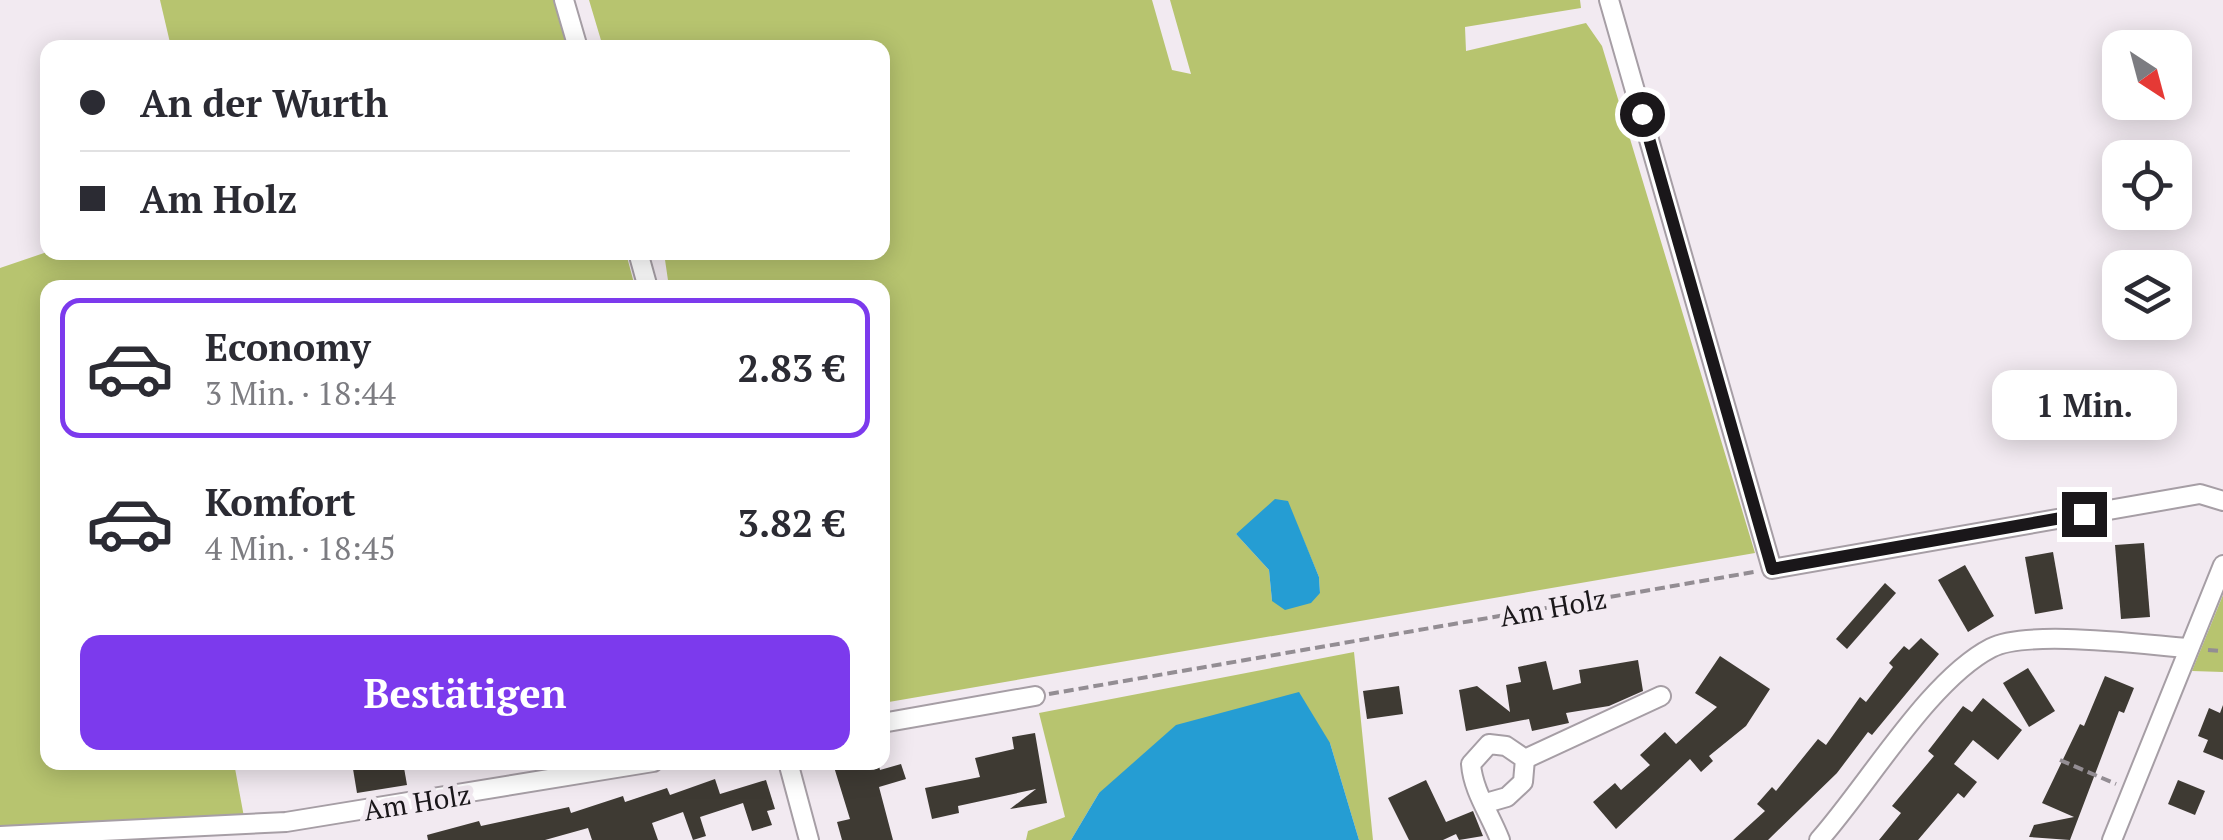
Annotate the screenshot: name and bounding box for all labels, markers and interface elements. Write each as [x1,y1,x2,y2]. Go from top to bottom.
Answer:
north arrow [2102,30,2192,120]
map controls [2102,30,2192,340]
text: An der Wurth [140,78,388,128]
route start [1620,92,1665,137]
button: locate [2102,140,2192,230]
text: Am Holz [140,174,297,224]
button: layers [2102,250,2192,340]
text: Economy [205,322,371,372]
icon: car [85,323,175,413]
text: 2.83 € [738,343,845,393]
callout: 1 Min. [1992,369,2176,439]
text: 3 Min. · 18:44 [205,372,396,414]
text: 1 Min. [2036,384,2133,426]
text: Komfort [205,477,356,527]
icon: car [85,478,175,568]
route end [2062,492,2107,537]
text: 3.82 € [738,498,845,548]
text: 4 Min. · 18:45 [205,527,396,569]
street label: Am Holz [1497,579,1609,635]
button: Bestätigen [80,635,850,750]
street label: Am Holz [361,775,473,829]

